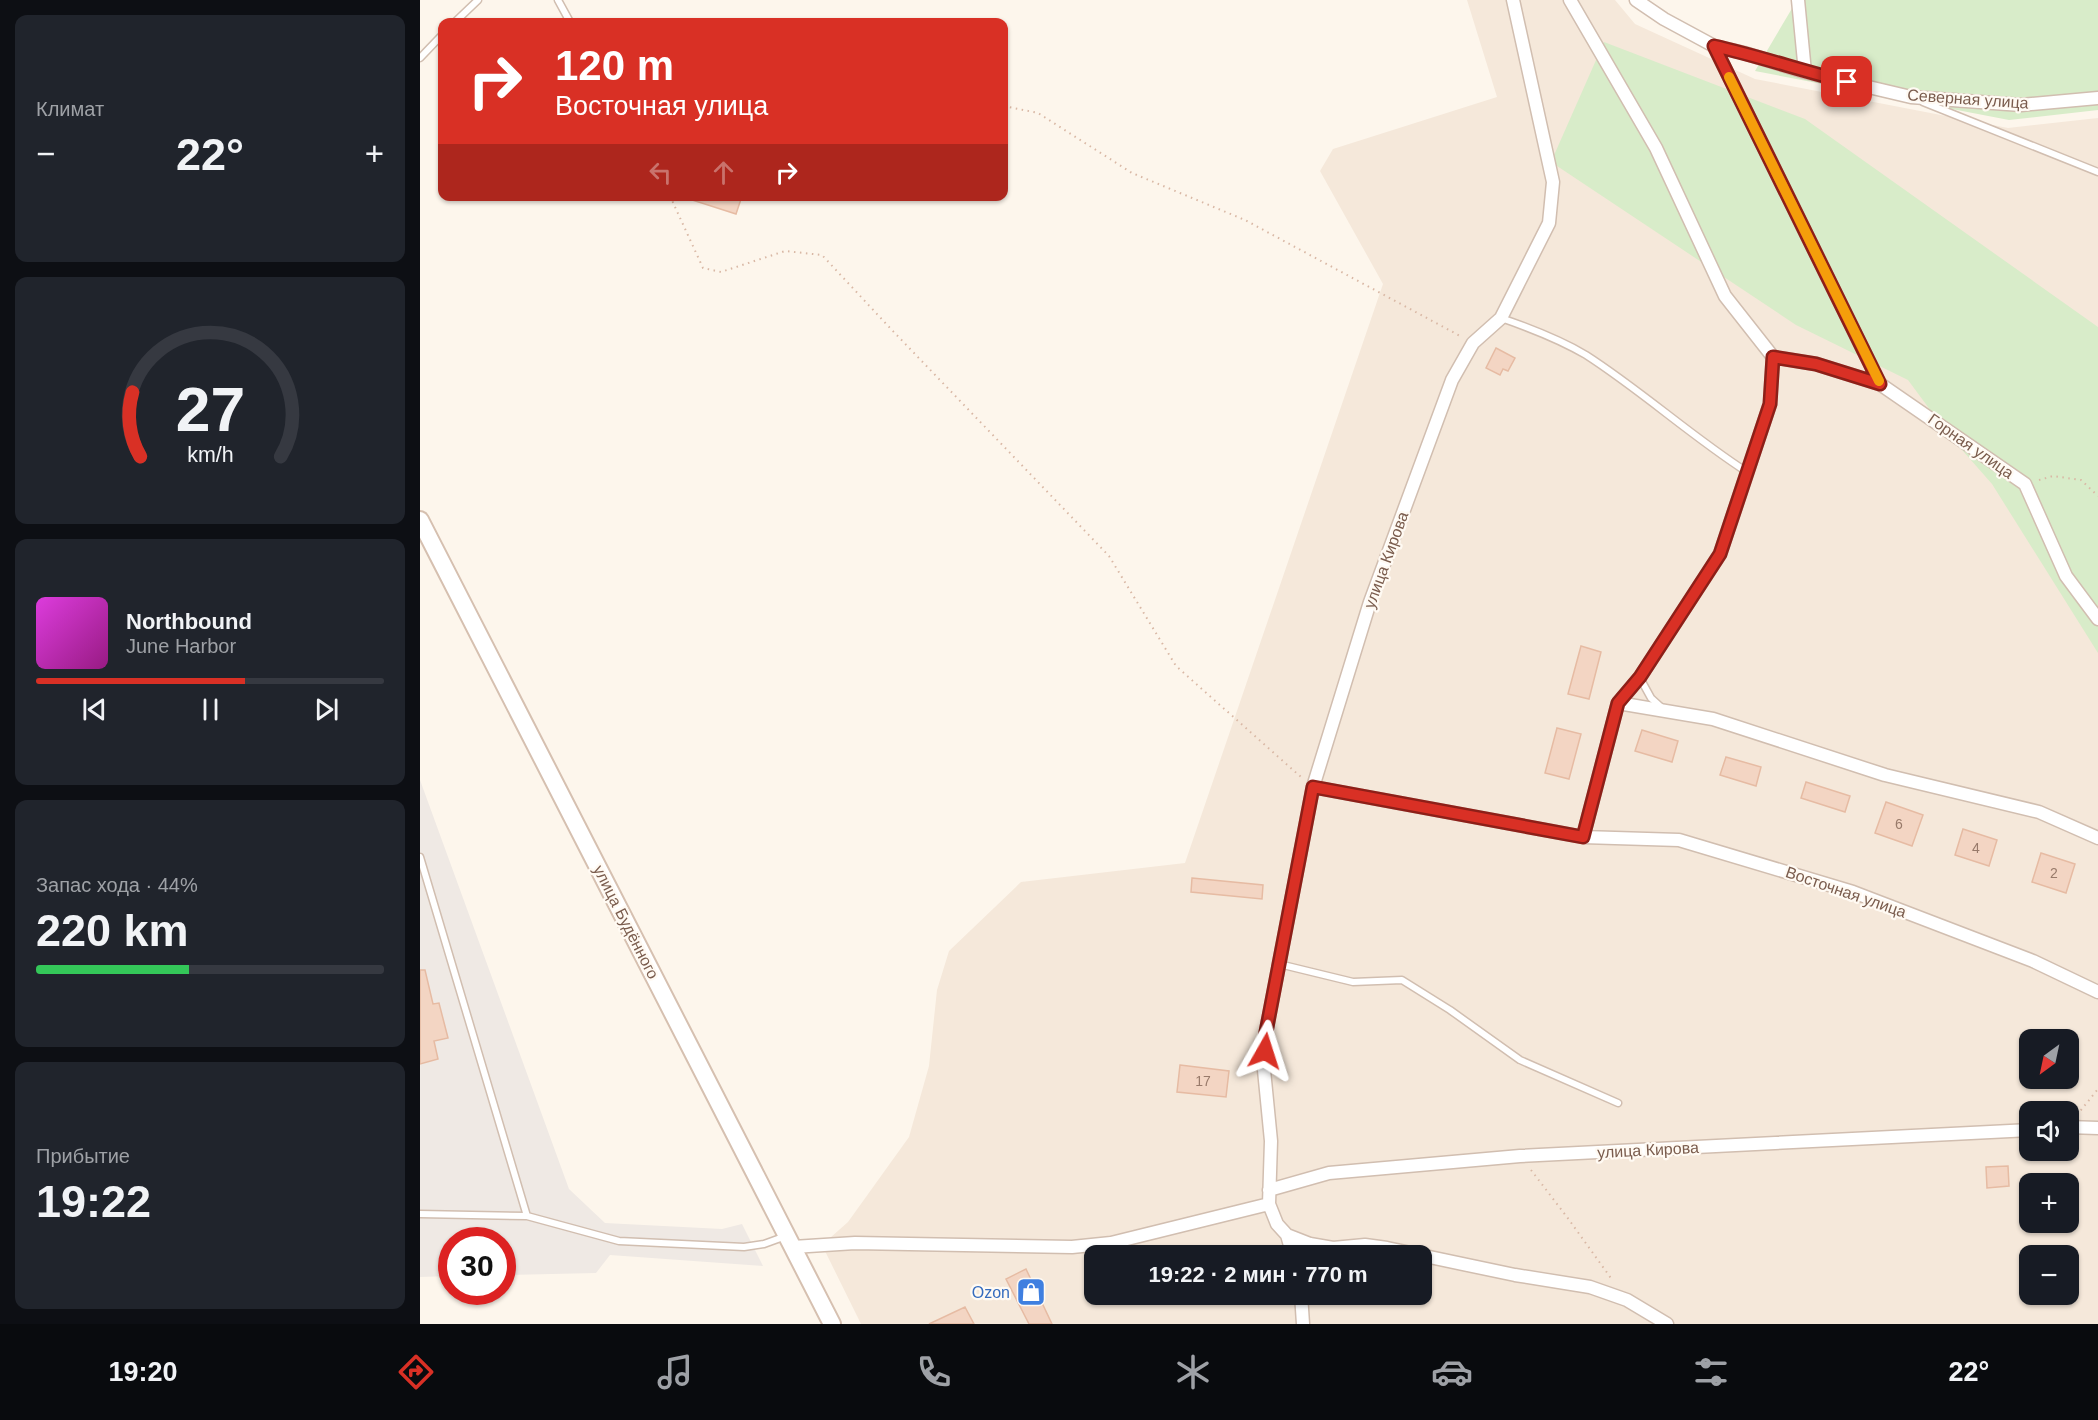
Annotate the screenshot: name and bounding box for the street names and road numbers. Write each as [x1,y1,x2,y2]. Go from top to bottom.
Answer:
street label: Северная улица [1907,86,2029,112]
street label: Горная улица [1925,410,2017,482]
street label: улица Кирова [1361,509,1411,611]
street label: улица Будённого [590,862,662,982]
street label: Восточная улица [1783,863,1909,921]
street label: улица Кирова [1597,1139,1699,1161]

